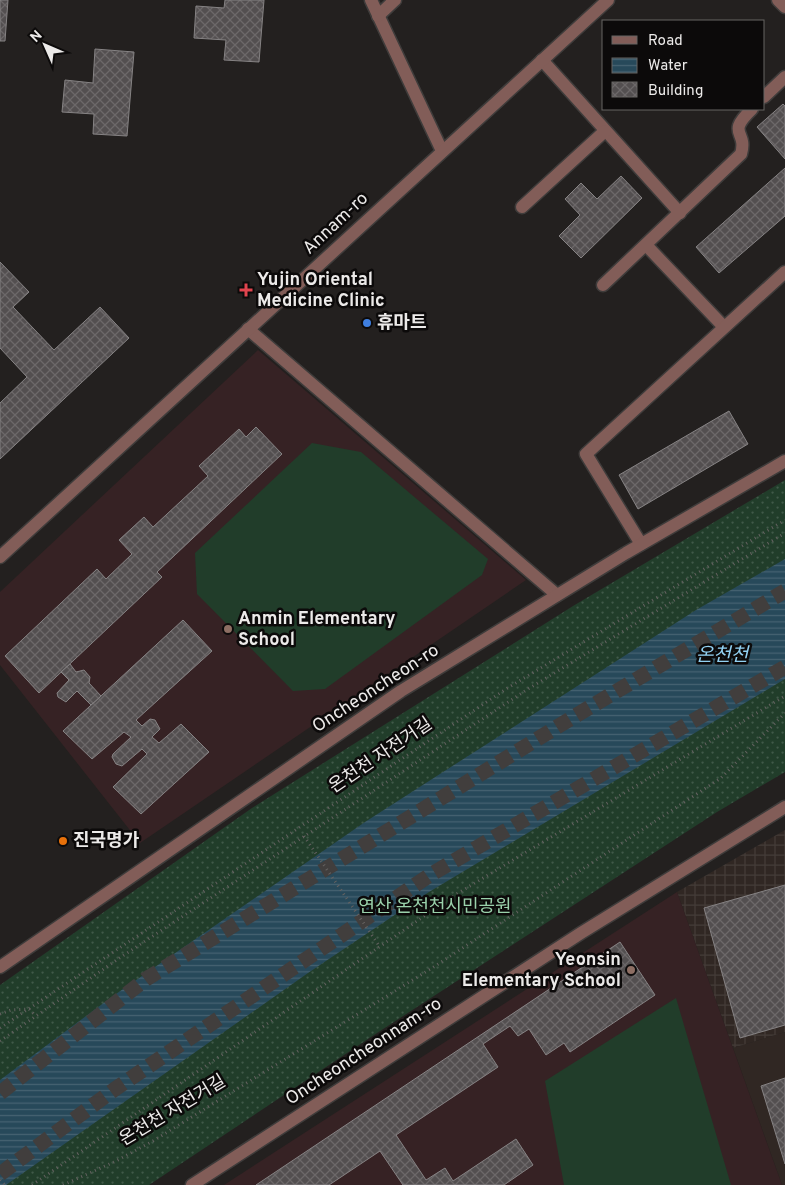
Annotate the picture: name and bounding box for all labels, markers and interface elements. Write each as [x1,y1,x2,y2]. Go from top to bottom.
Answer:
north arrow [20,20,70,70]
legend [602,20,765,110]
text: N [27,27,46,46]
text: Road [648,32,683,51]
text: Water [648,57,688,76]
text: Building [648,82,703,101]
street label: Annam-ro [298,188,374,260]
place label: Yujin Oriental Medicine Clinic [257,269,385,313]
marker: Yujin Oriental Medicine Clinic [239,283,253,297]
place label: 휴마트 [377,312,427,335]
marker: 휴마트 [361,317,373,329]
place label: Anmin Elementary School [238,608,396,652]
marker: Anmin Elementary School [222,623,234,635]
street label: Oncheoncheon-ro [308,639,444,739]
water label: 온천천 [696,644,750,668]
street label: 온천천 자전거길 [325,713,437,799]
place label: 진국명가 [73,830,140,853]
marker: 진국명가 [57,835,69,847]
park label: 연산 온천천시민공원 [358,896,512,919]
place label: Yeonsin Elementary School [462,949,621,993]
marker: Yeonsin Elementary School [625,964,637,976]
street label: Oncheoncheonnam-ro [281,993,447,1111]
street label: 온천천 자전거길 [116,1070,230,1152]

